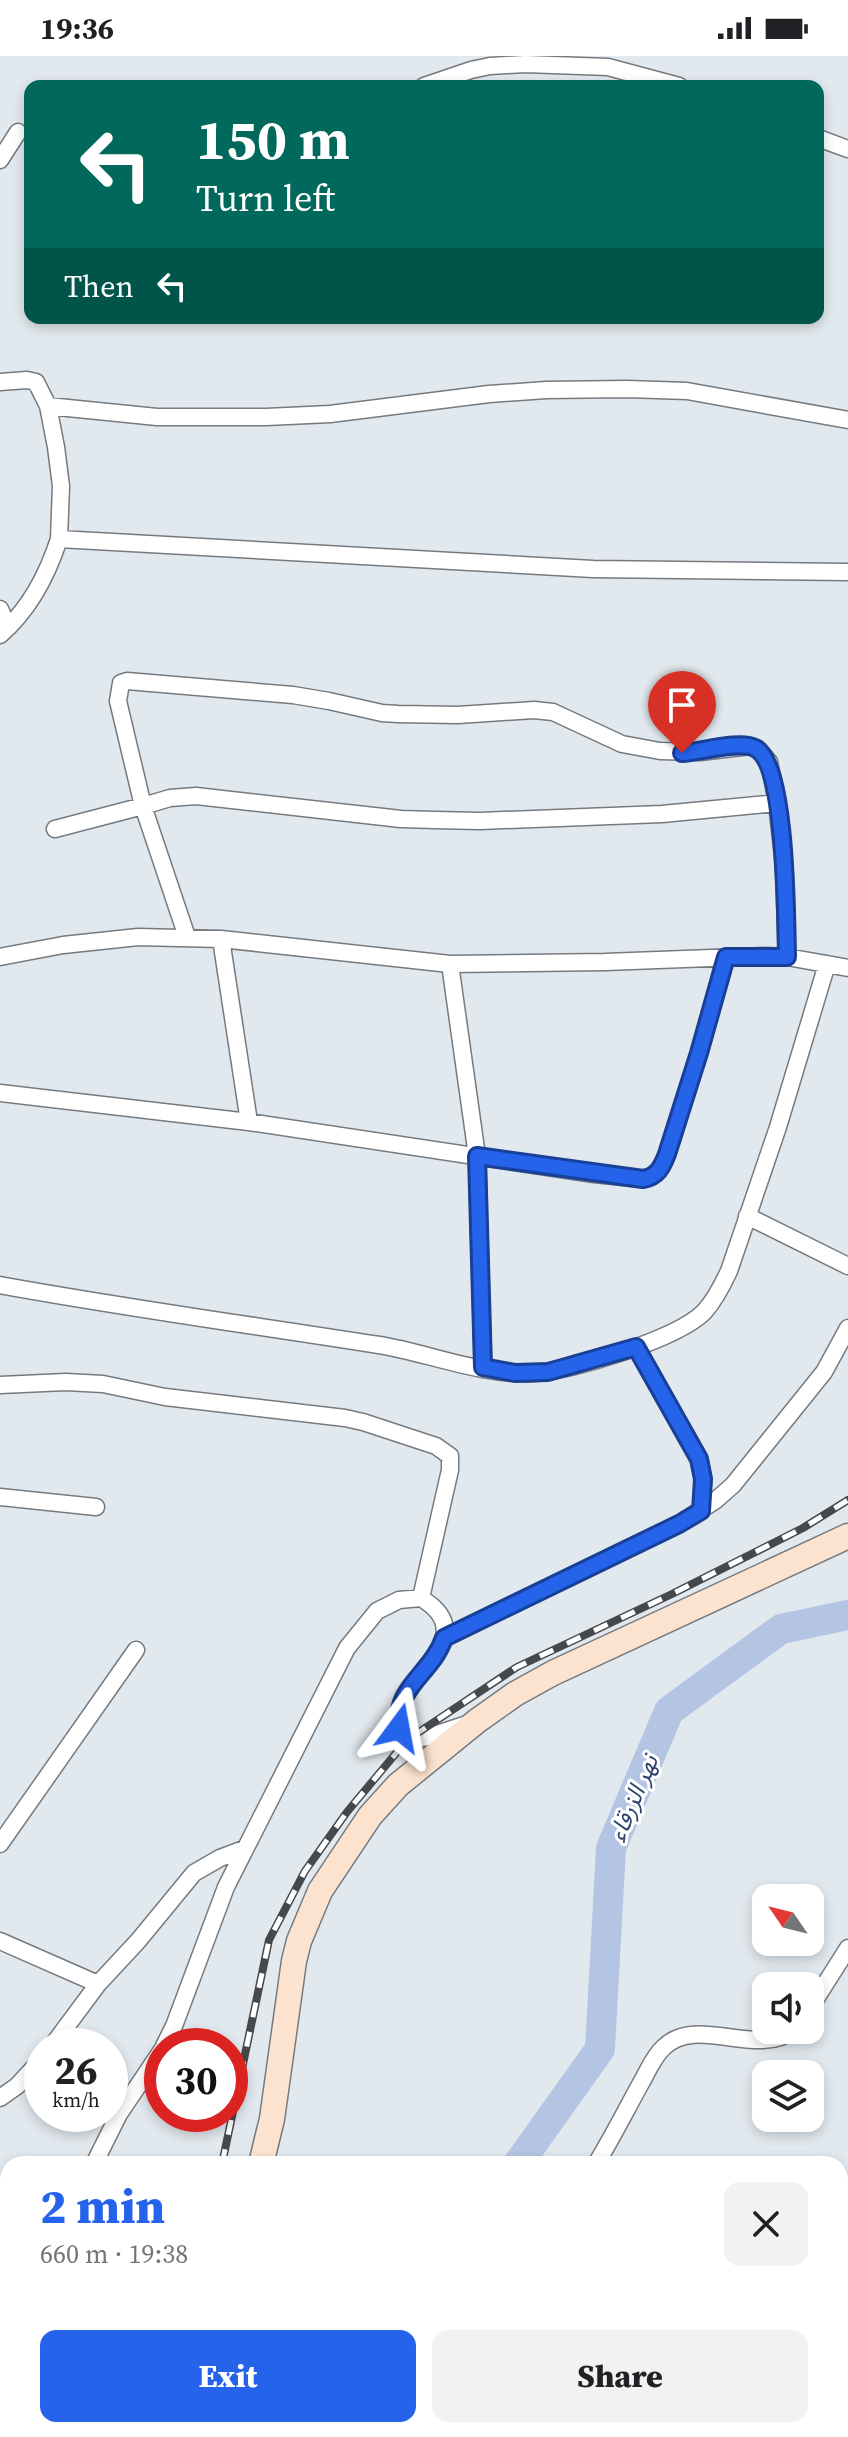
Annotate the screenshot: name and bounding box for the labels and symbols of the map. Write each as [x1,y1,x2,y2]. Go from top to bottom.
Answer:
pin [648,671,716,753]
position arrow [357,1686,441,1770]
water label: نهر الزرقاء [600,1748,667,1846]
north arrow [752,1884,824,1956]
speed limit sign: 30 [144,2028,248,2132]

